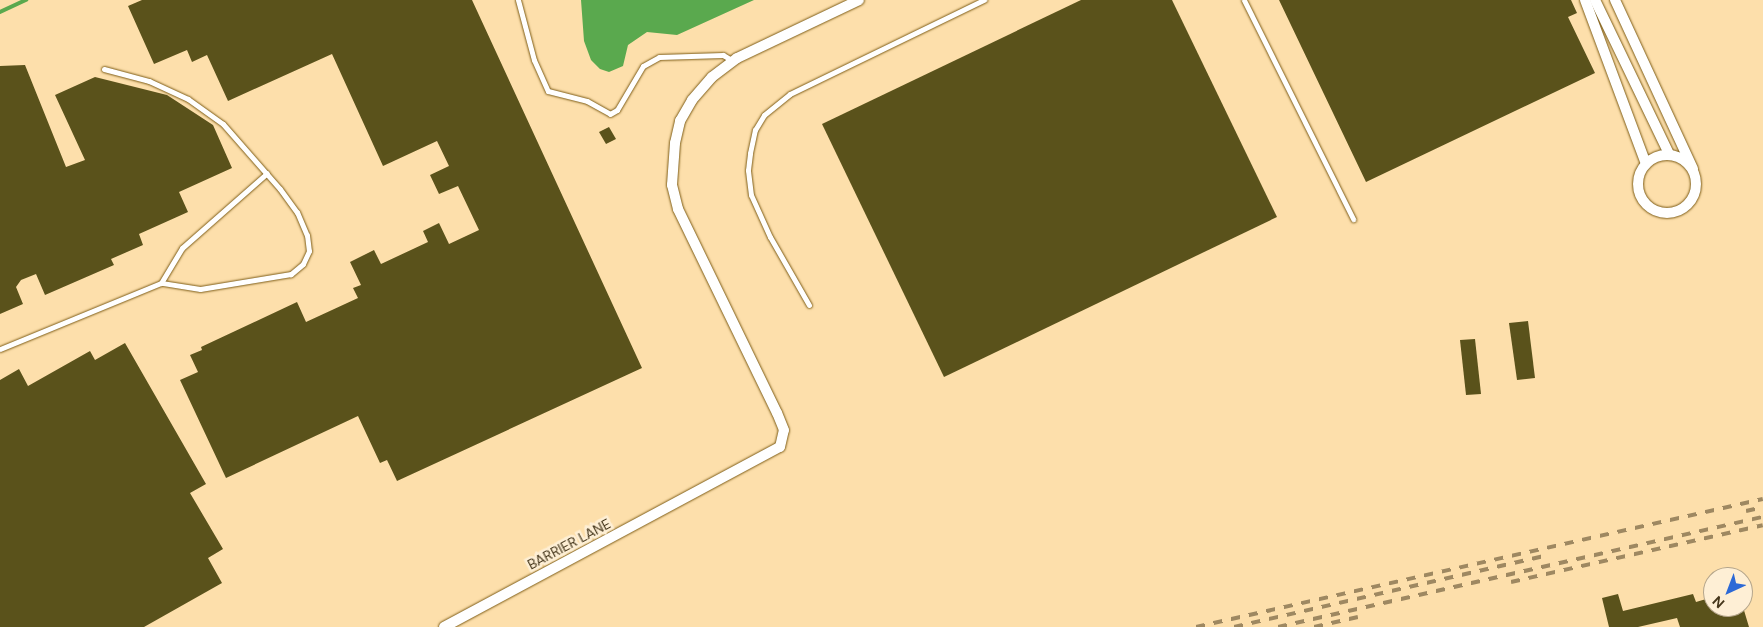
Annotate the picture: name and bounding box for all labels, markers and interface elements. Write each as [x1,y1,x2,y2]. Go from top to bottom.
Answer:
street label: BARRIER LANE [525,515,613,573]
north arrow [1703,567,1753,617]
text: N [1709,592,1728,612]

